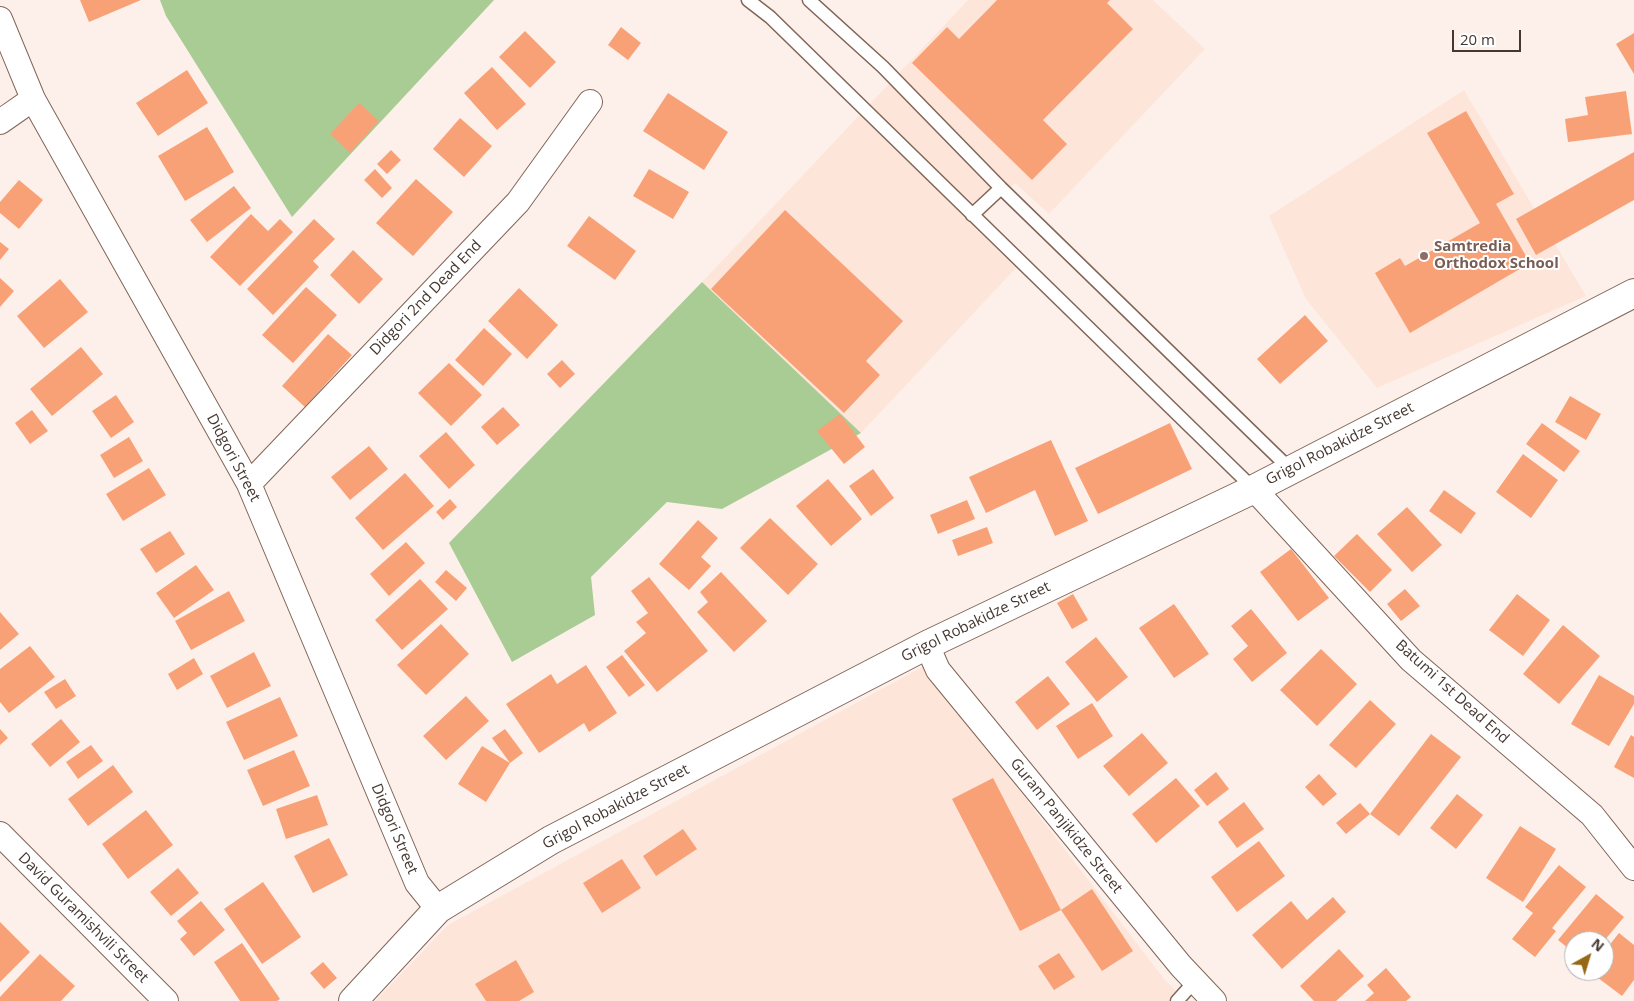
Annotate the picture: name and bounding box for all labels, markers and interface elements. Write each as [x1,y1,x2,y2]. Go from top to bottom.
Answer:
scale bar [1454,20,1523,52]
text: 20 m [1460,29,1495,49]
street label: Didgori 2nd Dead End [366,237,486,359]
place label: Samtredia Orthodox School [1434,238,1559,273]
marker: Samtredia Orthodox School [1418,250,1430,262]
street label: Grigol Robakidze Street [1263,399,1417,489]
street label: Didgori Street [202,411,264,505]
street label: Grigol Robakidze Street [899,578,1053,666]
street label: Batumi 1st Dead End [1392,636,1512,748]
street label: Guram Panjikidze Street [1006,755,1126,897]
street label: Grigol Robakidze Street [540,761,692,853]
street label: Didgori Street [367,781,421,877]
street label: David Guramishvili Street [14,849,152,987]
north arrow [1564,931,1614,981]
text: N [1588,934,1609,956]

